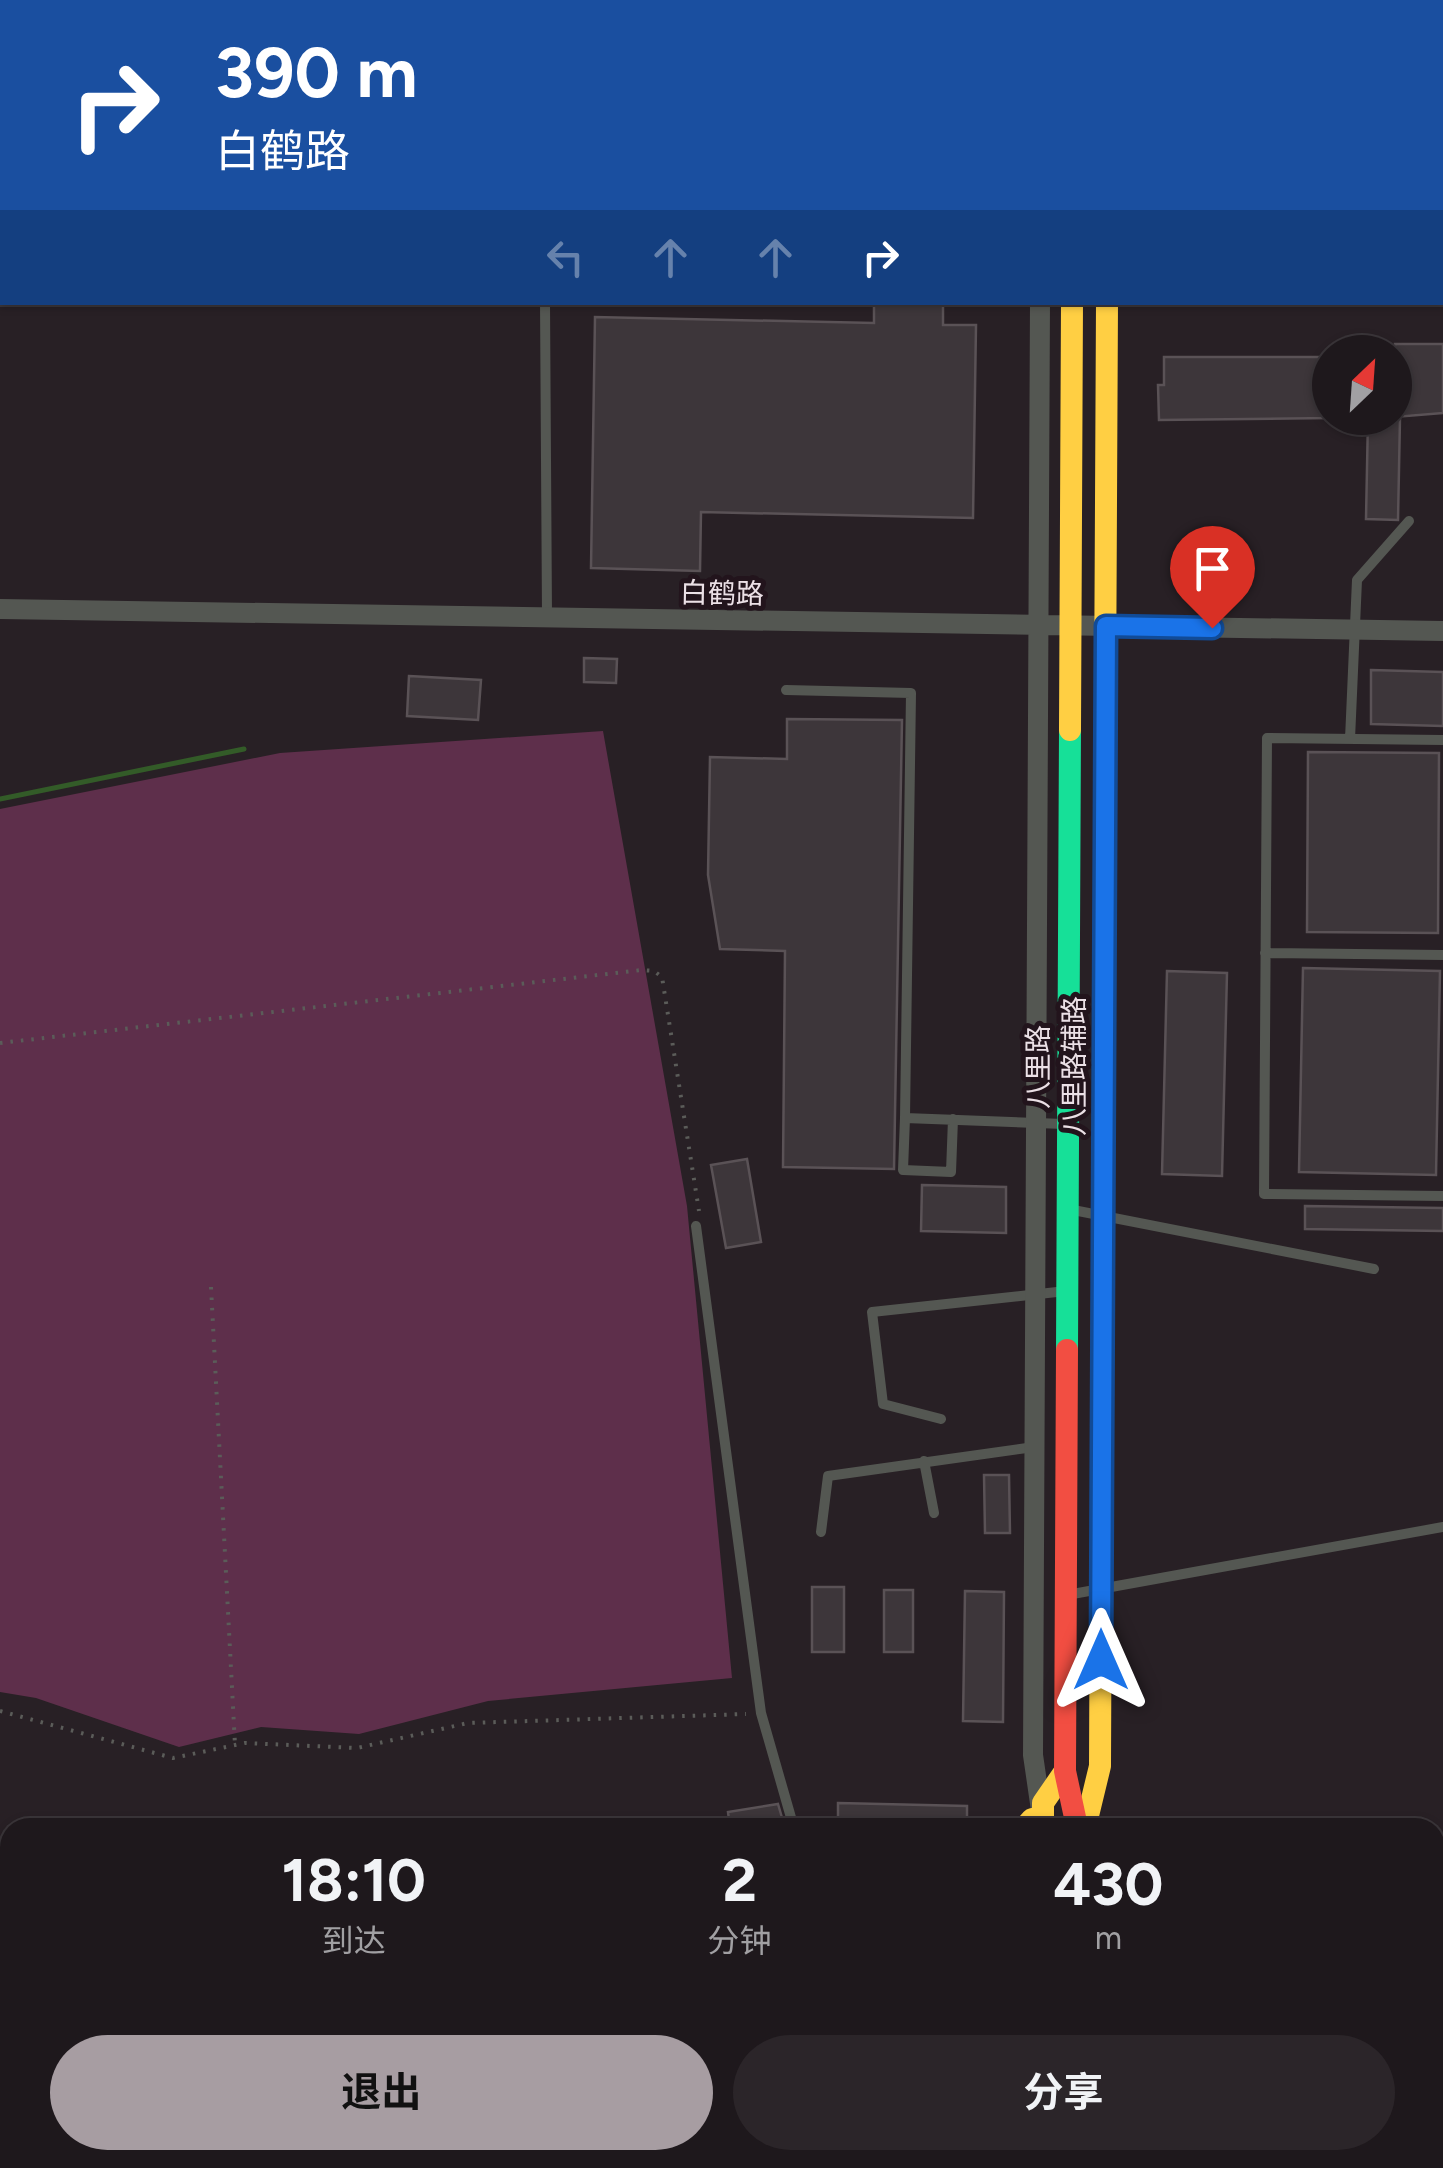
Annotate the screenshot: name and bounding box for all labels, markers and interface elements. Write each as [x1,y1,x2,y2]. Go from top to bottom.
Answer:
text: 390 m [215,30,418,115]
icon: right [50,40,180,170]
text: 白鹤路 [215,124,350,178]
icon: left [538,230,593,285]
icon: ahead [643,230,698,285]
icon: ahead [748,230,803,285]
icon: right [853,230,908,285]
north arrow [1312,335,1412,435]
map controls [1312,335,1412,435]
pin [1170,526,1255,629]
icon: arrive [1185,541,1240,596]
street label: 白鹤路 [680,575,764,611]
street label: 八里路辅路 [1057,996,1091,1136]
street label: 八里路 [1021,1025,1055,1109]
position arrow [1049,1608,1153,1712]
text: 18:10 [282,1844,426,1916]
text: 2 [722,1844,757,1916]
text: 430 [1053,1848,1163,1920]
text: m [1095,1919,1122,1957]
text: 到达 [322,1922,386,1960]
text: 分钟 [708,1922,772,1960]
button: 退出 [50,2035,713,2150]
button: 分享 [733,2035,1395,2150]

